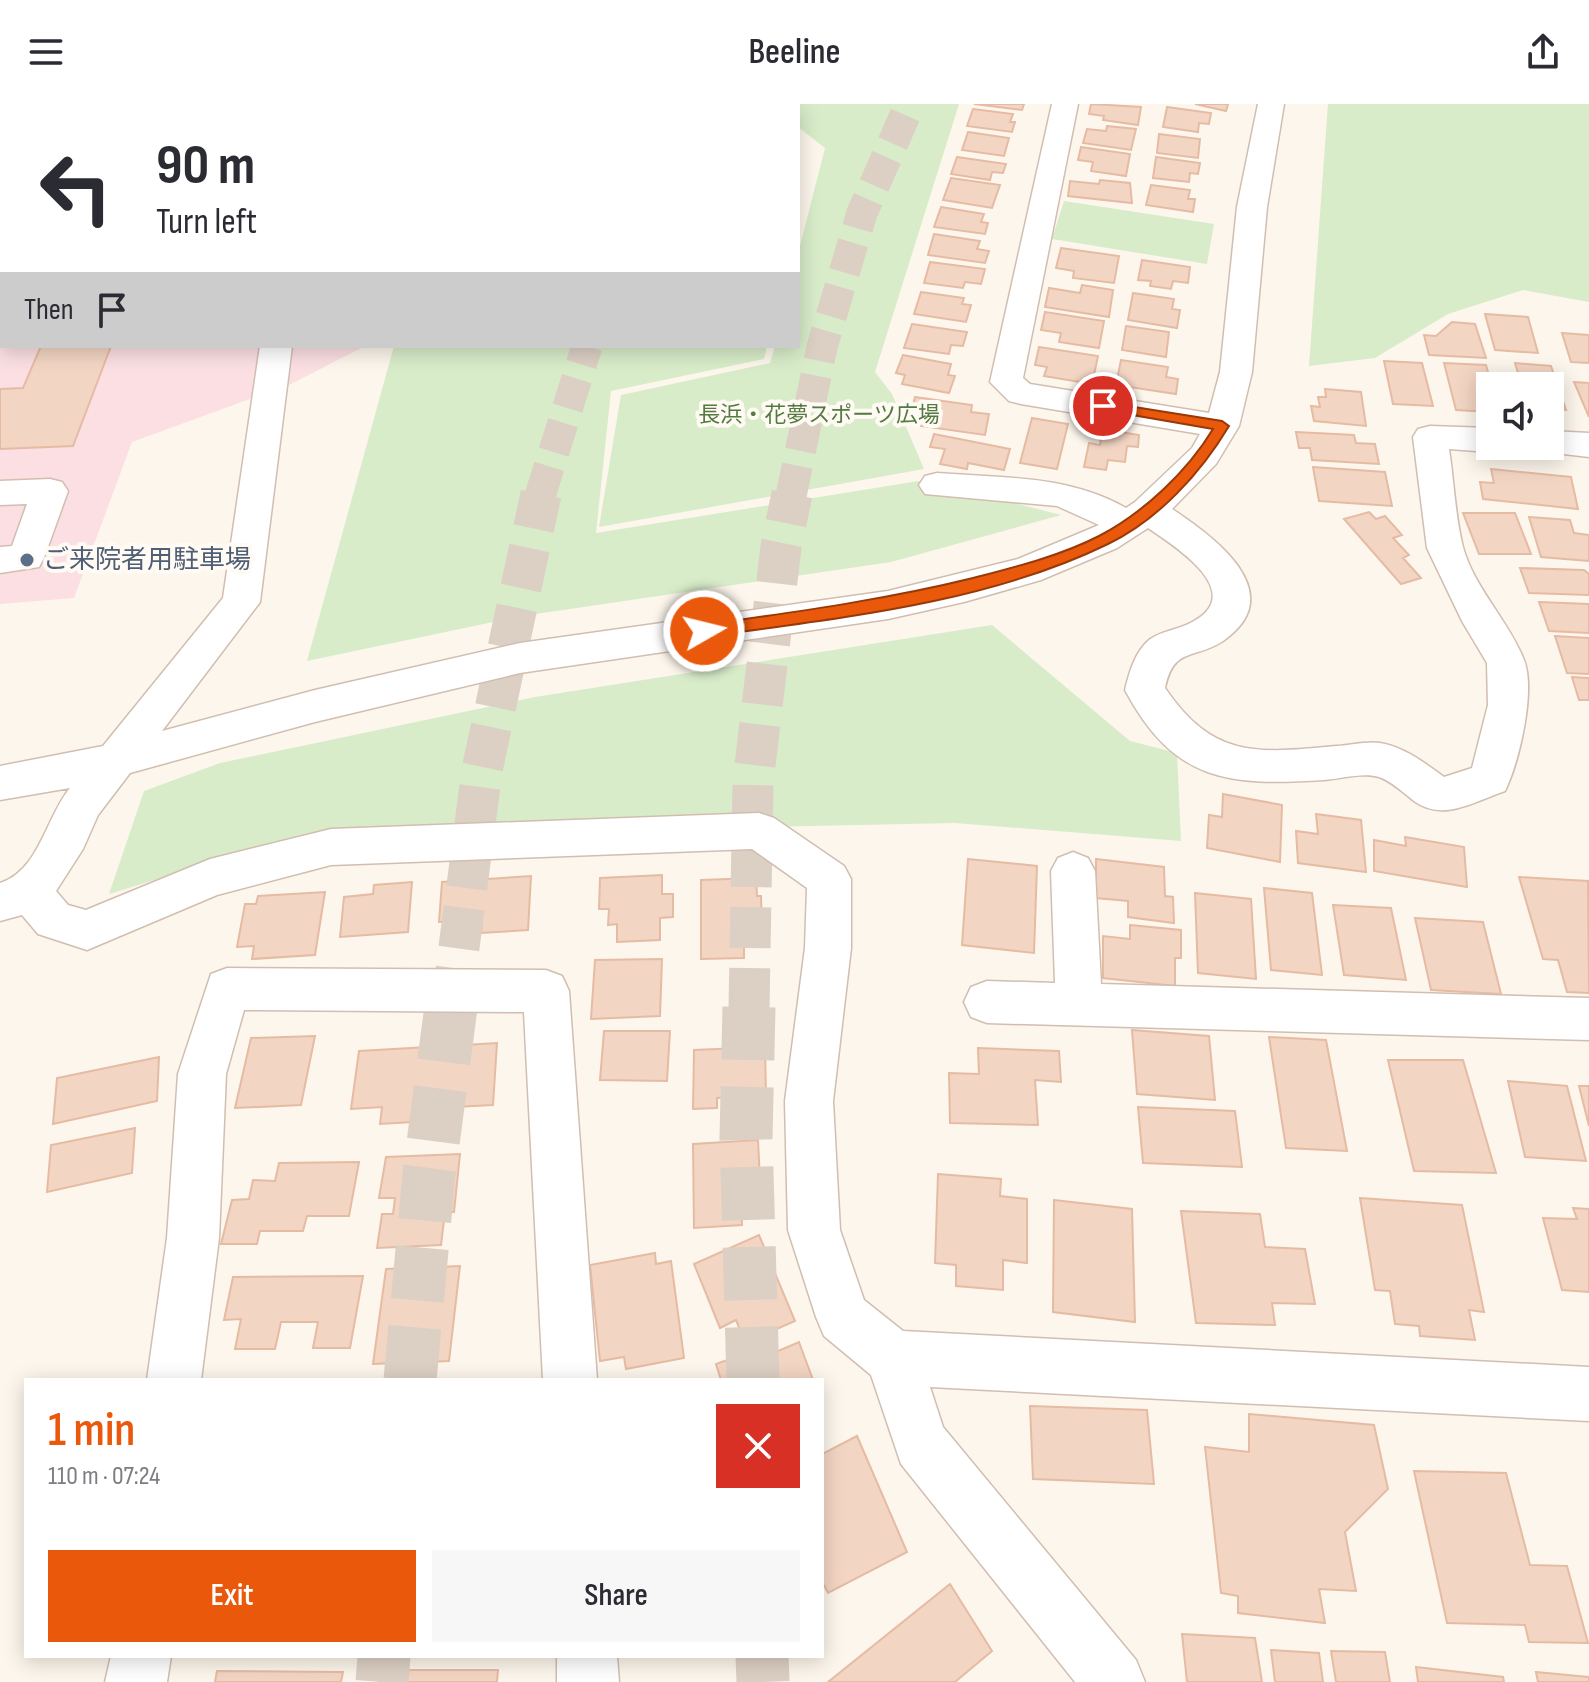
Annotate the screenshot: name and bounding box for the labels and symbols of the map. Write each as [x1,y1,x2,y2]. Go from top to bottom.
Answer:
pin [1069,372,1137,440]
park label: 長浜・花夢スポーツ広場 [698,402,940,429]
place label: ご来院者用駐車場 [43,545,251,576]
marker: ご来院者用駐車場 [18,551,36,569]
position arrow [662,589,746,673]

